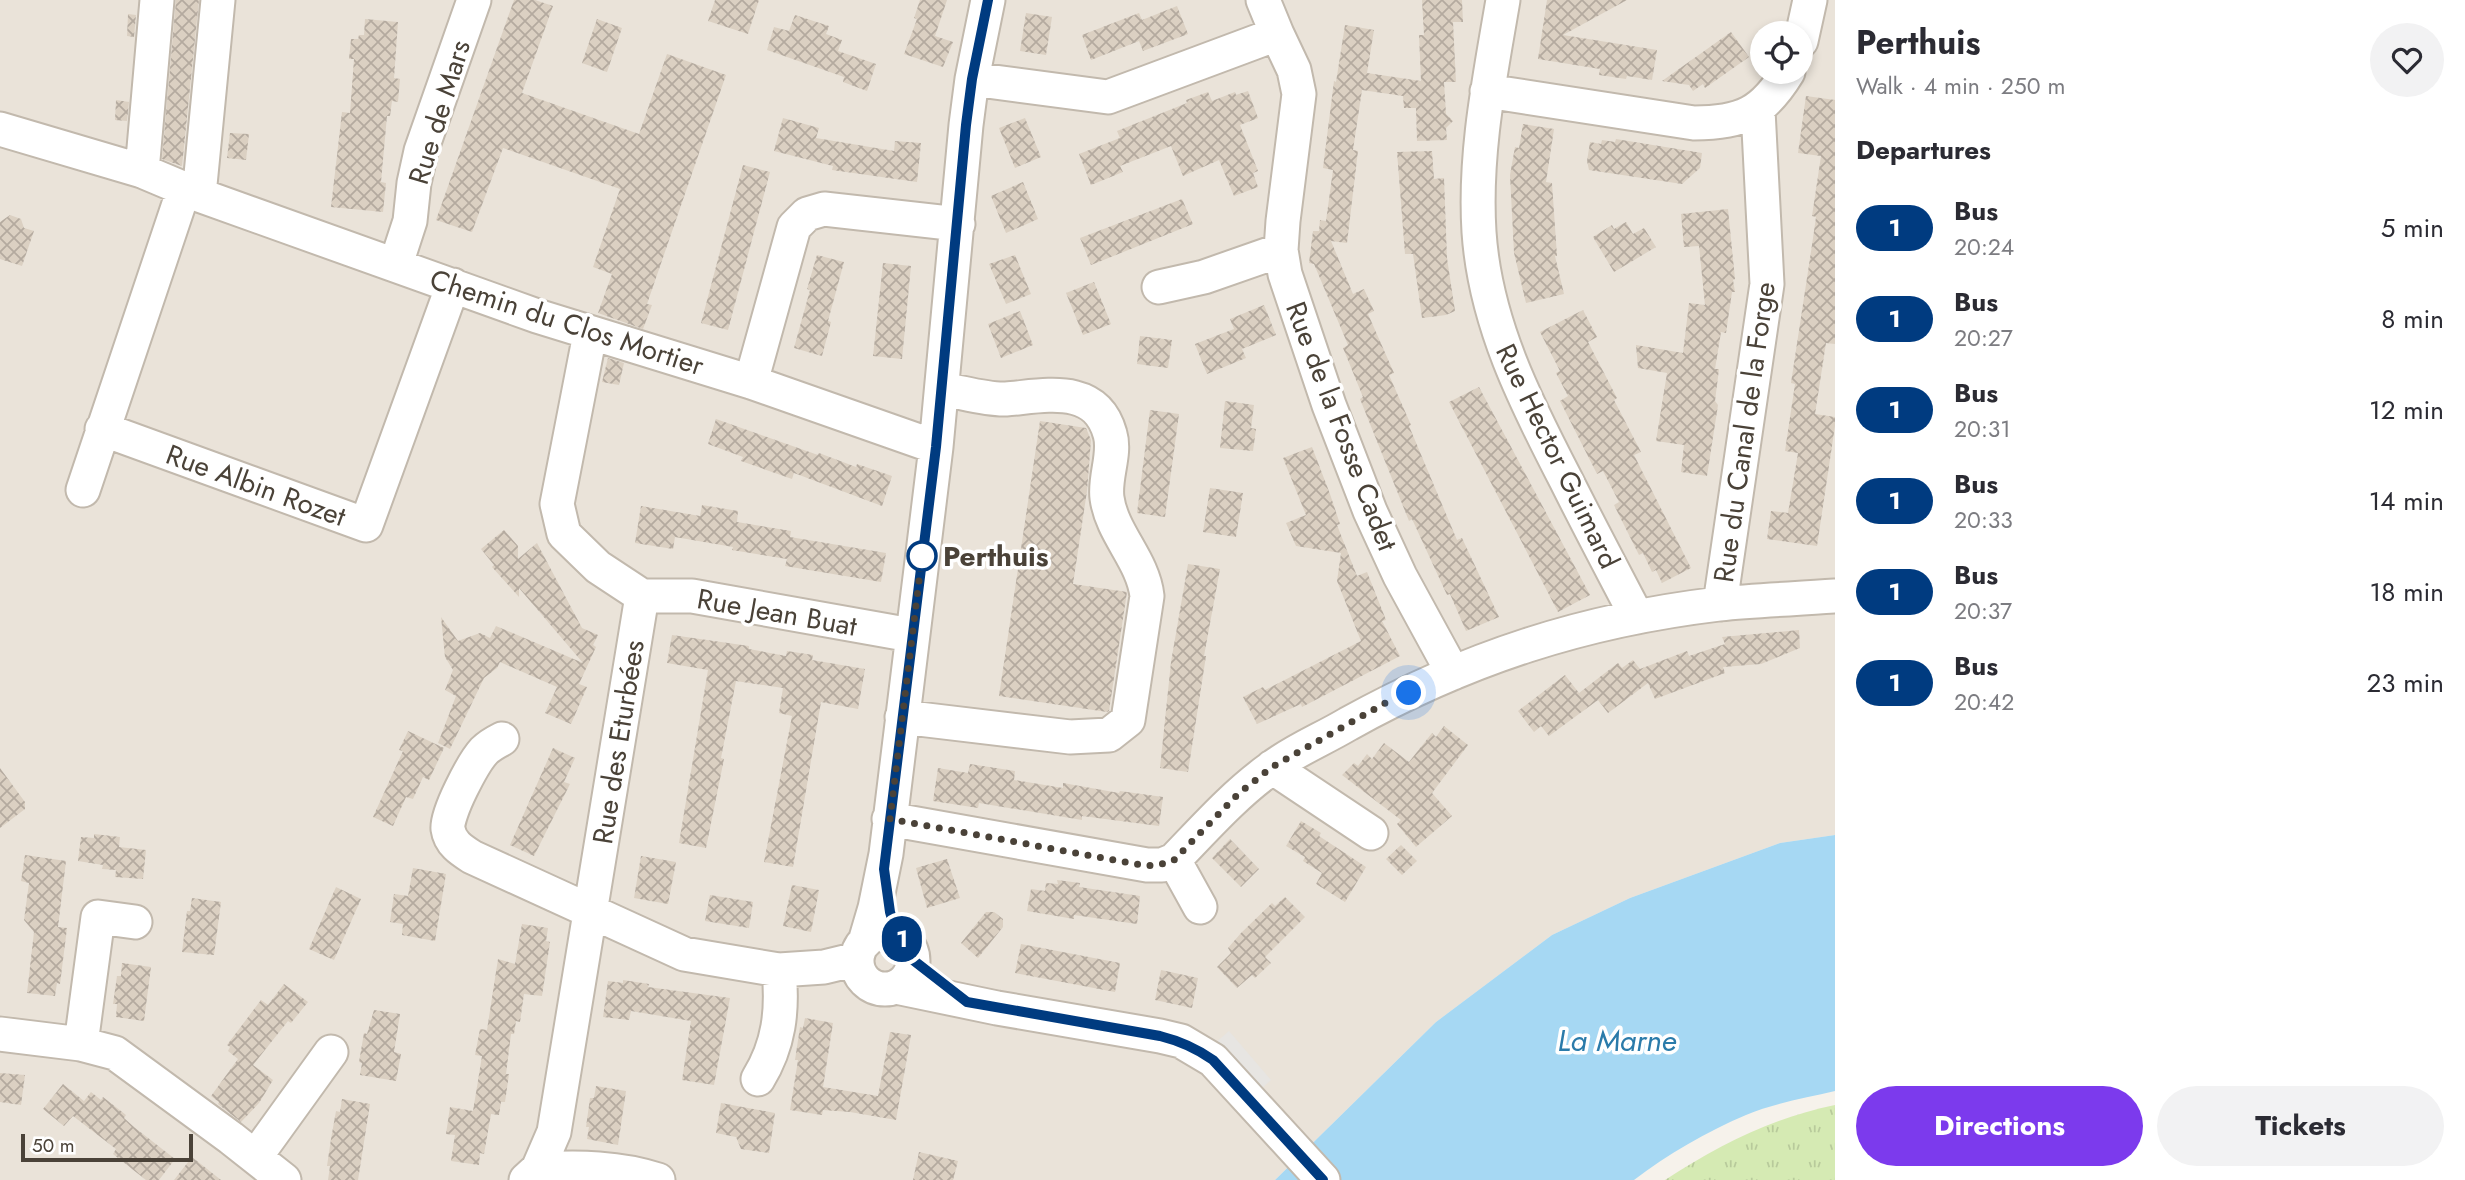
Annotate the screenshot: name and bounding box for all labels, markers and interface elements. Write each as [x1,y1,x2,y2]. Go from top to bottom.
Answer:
text: Perthuis [1856,19,1980,66]
map controls [1750,21,1813,84]
button: locate [1750,21,1813,84]
button: heart [2370,23,2444,97]
street label: Rue de Mars [398,35,481,189]
text: Walk · 4 min · 250 m [1856,69,2065,103]
text: Departures [1856,131,1991,169]
text: Bus [1954,192,1998,230]
text: 5 min [2381,209,2444,247]
text: 1 [1888,210,1901,245]
text: 20:24 [1954,230,2014,264]
street label: Chemin du Clos Mortier [425,259,709,386]
street label: Rue du Canal de la Forge [1703,279,1786,585]
text: Bus [1954,283,1998,321]
street label: Rue de la Fosse Cadet [1275,296,1408,557]
text: 8 min [2381,300,2444,338]
text: 1 [1888,301,1901,336]
text: 20:27 [1954,321,2013,355]
street label: Rue Hector Guimard [1485,337,1630,576]
text: Bus [1954,374,1998,412]
text: 12 min [2369,391,2444,429]
text: 1 [1888,392,1901,427]
text: 20:31 [1954,412,2011,446]
street label: Rue Albin Rozet [160,434,352,537]
text: Bus [1954,465,1998,503]
text: 14 min [2369,482,2444,520]
text: 1 [1888,483,1901,518]
text: 20:33 [1954,503,2013,537]
place label: Perthuis [943,536,1049,577]
marker: Perthuis [907,541,937,571]
text: Bus [1954,556,1998,594]
text: 18 min [2370,573,2444,611]
text: 1 [1888,574,1901,609]
street label: Rue Jean Buat [694,578,860,647]
text: 20:37 [1954,594,2012,628]
street label: Rue des Eturbées [582,637,655,847]
text: Bus [1954,647,1998,685]
text: 23 min [2367,664,2444,702]
text: 1 [1888,665,1901,700]
your location [1391,675,1426,710]
text: 20:42 [1954,685,2014,719]
line badge: 1 [879,916,925,962]
text: 1 [896,921,908,956]
water label: La Marne [1557,1019,1677,1062]
button: Directions [1856,1086,2143,1166]
button: Tickets [2157,1086,2444,1166]
scale bar [21,1131,192,1163]
text: 50 m [32,1132,75,1159]

